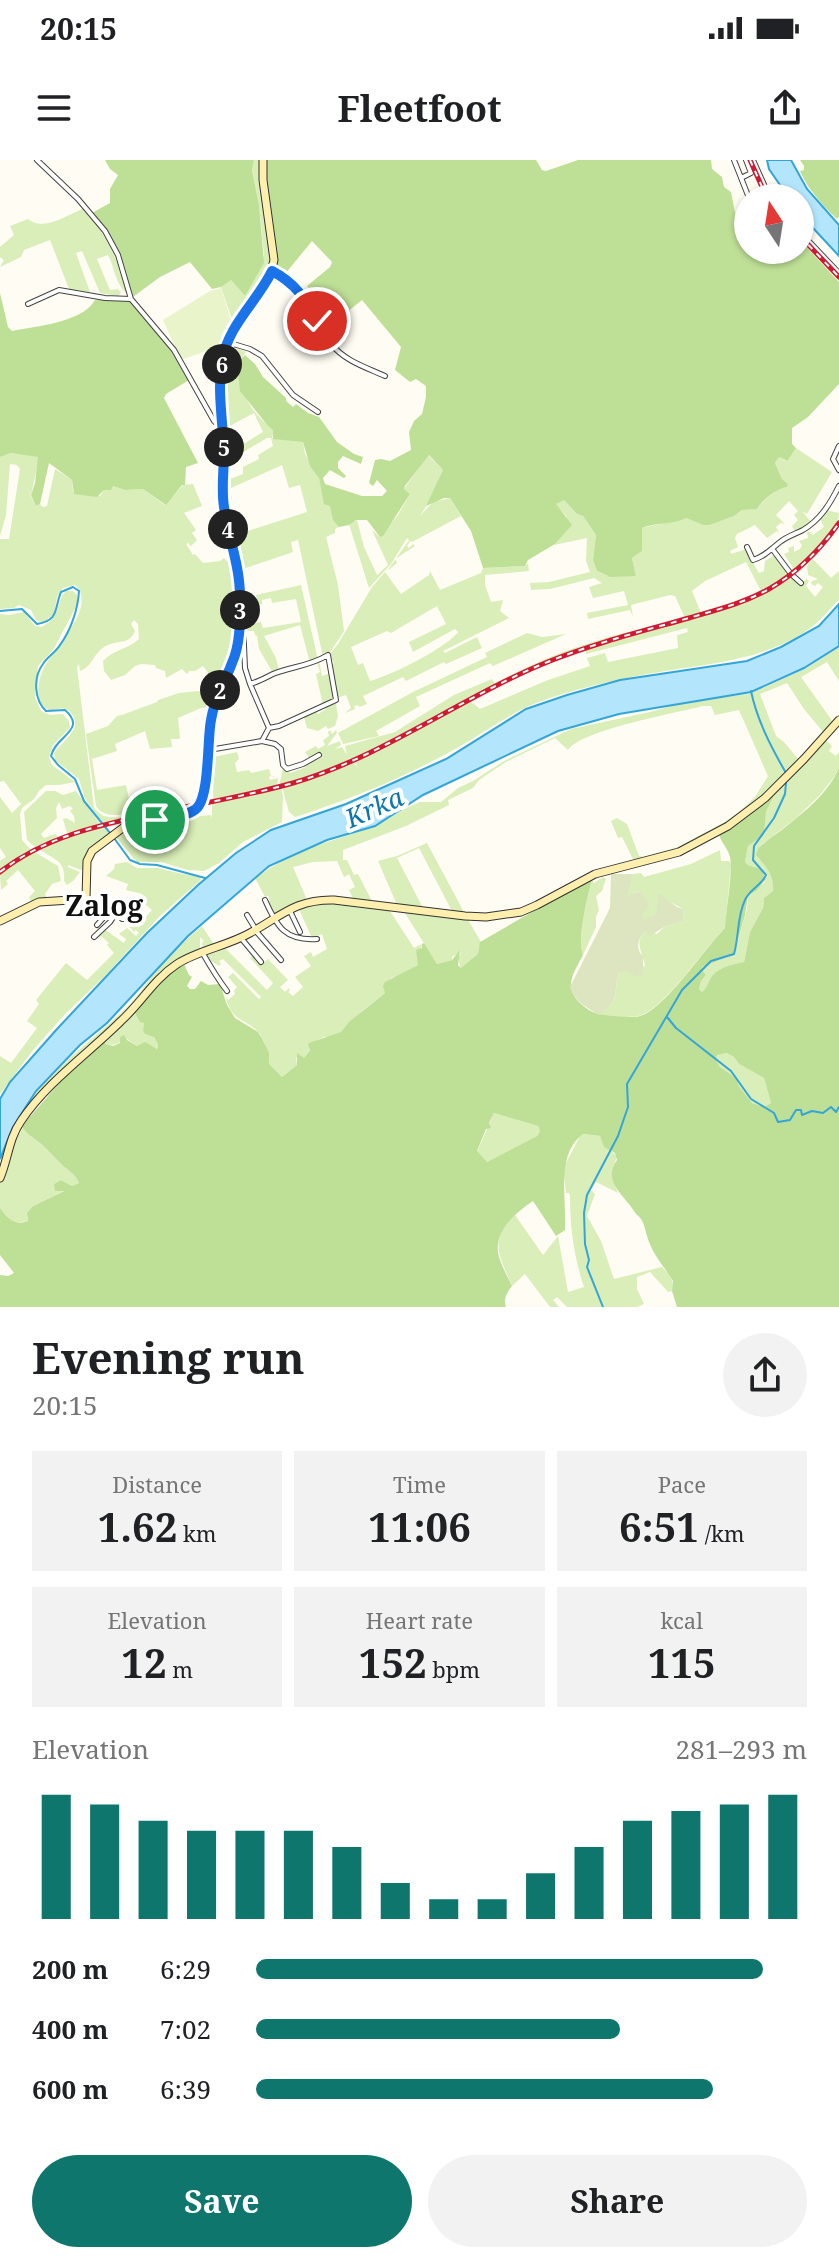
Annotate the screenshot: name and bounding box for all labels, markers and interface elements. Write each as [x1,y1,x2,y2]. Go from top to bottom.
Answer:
text: 20:15 [40,8,117,49]
text: Fleetfoot [337,84,502,133]
icon: menu [32,86,76,130]
icon: share [763,86,807,130]
north arrow [734,184,814,264]
map controls [734,184,814,264]
pin [283,287,351,355]
icon: check [295,299,339,343]
pin: 6 [202,344,242,384]
text: 6 [216,349,228,379]
pin: 5 [204,427,244,467]
text: 5 [218,432,230,462]
pin: 4 [208,509,248,549]
text: 4 [222,514,234,544]
pin: 3 [220,590,260,630]
text: 3 [234,595,246,625]
pin: 2 [200,670,240,710]
text: 2 [214,675,226,705]
water label: Krka [338,778,409,836]
pin [121,786,189,854]
icon: arrive [133,798,177,842]
district label: Zalog [65,886,143,924]
text: Evening run [32,1327,305,1387]
button: share [723,1333,807,1417]
text: 20:15 [32,1387,98,1423]
text: Distance [112,1469,202,1499]
text: Time [393,1469,446,1499]
text: Pace [658,1469,706,1499]
text: 1.62 [98,1499,177,1554]
text: 11:06 [368,1499,471,1554]
text: 6:51 [619,1499,699,1554]
text: km [177,1518,217,1548]
text: /km [699,1518,745,1548]
text: Elevation [108,1605,207,1635]
text: Heart rate [366,1605,473,1635]
text: kcal [661,1605,703,1635]
text: 12 [121,1635,167,1690]
text: 152 [359,1635,427,1690]
text: 115 [648,1635,716,1690]
text: m [167,1654,193,1684]
text: bpm [427,1654,480,1684]
text: Elevation [32,1731,149,1767]
text: 281–293 m [675,1731,807,1767]
text: 200 m [32,1951,108,1987]
text: 6:29 [160,1951,211,1987]
text: 400 m [32,2011,108,2047]
text: 7:02 [160,2011,211,2047]
text: 600 m [32,2071,108,2107]
text: 6:39 [160,2071,211,2107]
button: Save [32,2155,412,2247]
button: Share [428,2155,807,2247]

